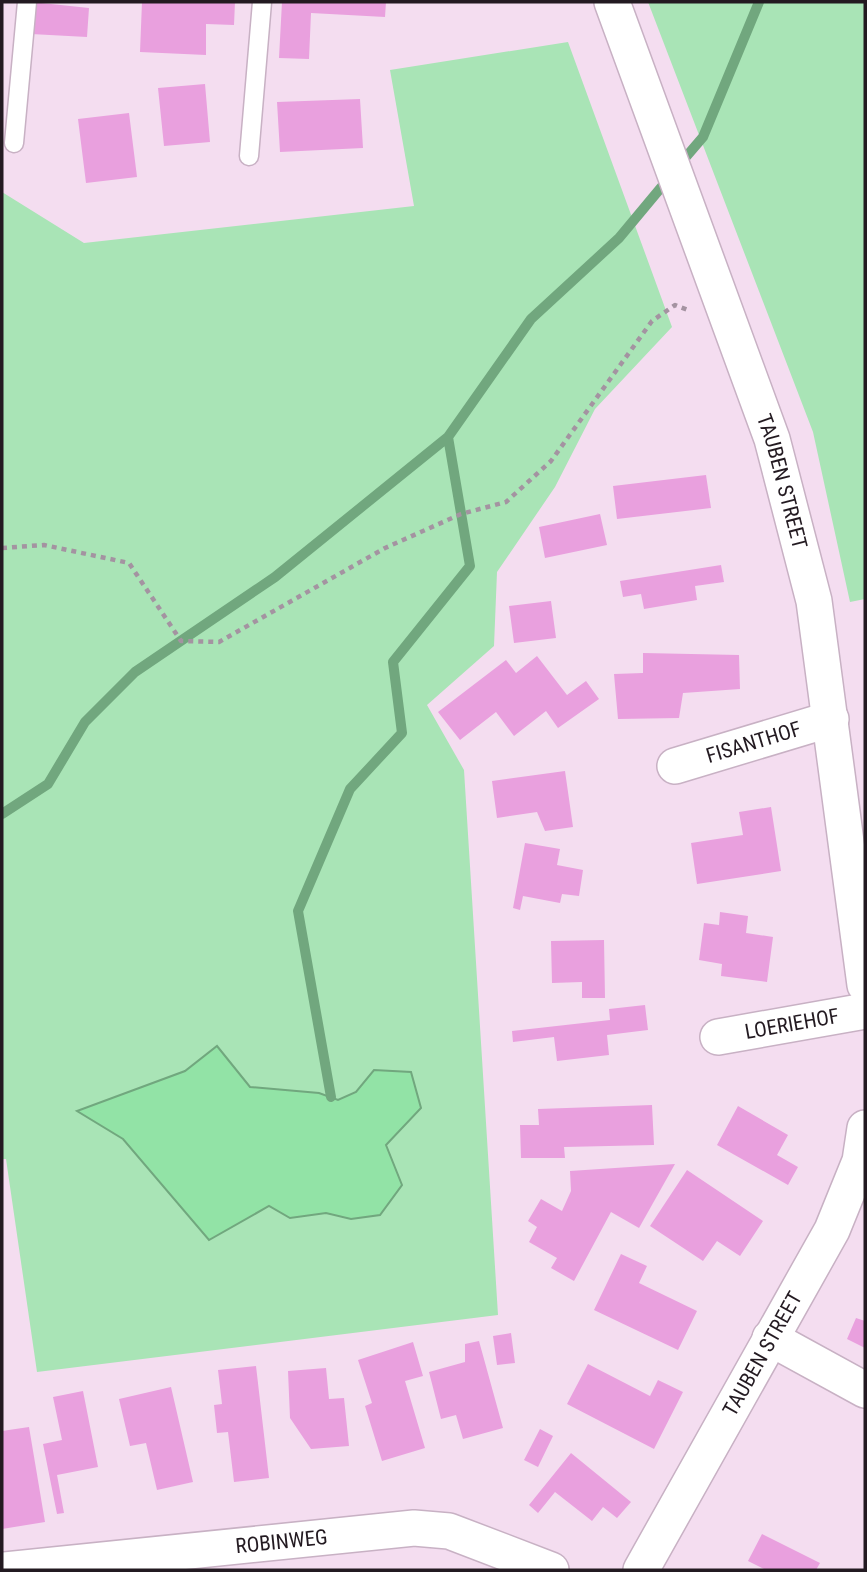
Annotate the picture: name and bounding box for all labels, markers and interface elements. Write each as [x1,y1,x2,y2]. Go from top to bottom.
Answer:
street label: TAUBEN STREET [752,411,812,551]
street label: FISANTHOF [703,717,804,768]
street label: LOERIEHOF [743,1004,841,1044]
street label: TAUBEN STREET [718,1287,807,1420]
street label: ROBINWEG [234,1525,329,1558]

